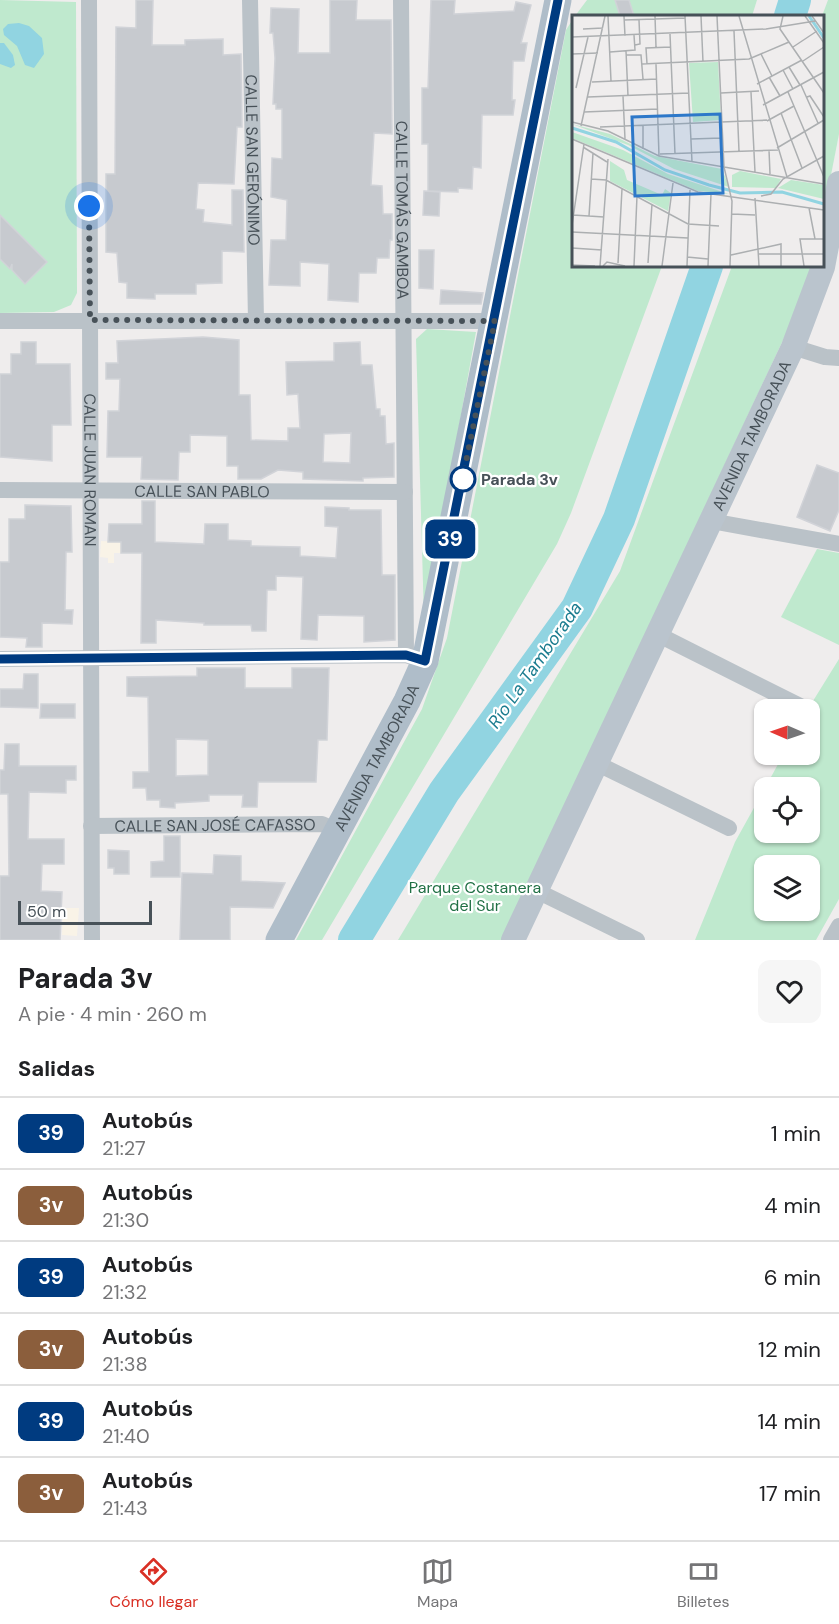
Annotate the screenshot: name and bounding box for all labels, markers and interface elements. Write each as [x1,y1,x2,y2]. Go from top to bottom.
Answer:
inset map [572,15,824,267]
street label: CALLE SAN GERÓNIMO [240,74,265,246]
street label: CALLE TOMÁS GAMBOA [391,121,413,300]
your location [74,191,104,221]
street label: AVENIDA TAMBORADA [707,357,796,514]
street label: CALLE JUAN ROMAN [79,393,101,547]
marker: Parada 3v [450,466,476,492]
place label: Parada 3v [481,469,558,490]
street label: CALLE SAN PABLO [134,481,270,502]
line badge: 39 [423,520,477,558]
text: 39 [437,525,463,553]
water label: Río La Tamborada [482,597,588,733]
street label: AVENIDA TAMBORADA [329,680,424,835]
north arrow [754,699,820,765]
map controls [754,699,820,921]
button: locate [754,777,820,843]
street label: CALLE SAN JOSÉ CAFASSO [114,814,316,837]
button: layers [754,855,820,921]
park label: Parque Costanera del Sur [409,877,541,916]
scale bar [18,898,152,926]
text: 50 m [27,901,66,922]
text: Parada 3v [18,960,153,997]
button: heart [758,960,821,1023]
text: A pie · 4 min · 260 m [18,1001,207,1027]
text: Salidas [18,1054,95,1083]
text: Autobús [102,1106,193,1135]
text: 39 [38,1119,64,1147]
text: 1 min [771,1119,821,1148]
text: 21:27 [102,1135,146,1161]
text: Autobús [102,1178,193,1207]
text: 3v [39,1191,63,1219]
text: 4 min [764,1191,821,1220]
text: 21:30 [102,1207,149,1233]
text: Autobús [102,1250,193,1279]
text: 39 [38,1263,64,1291]
text: 6 min [764,1263,821,1292]
text: 21:32 [102,1279,147,1305]
text: Autobús [102,1322,193,1351]
text: 3v [39,1335,63,1363]
text: 12 min [758,1335,821,1364]
text: 21:38 [102,1351,148,1377]
text: Autobús [102,1394,193,1423]
text: 39 [38,1407,64,1435]
text: 14 min [757,1407,821,1436]
text: 21:40 [102,1423,150,1449]
text: Autobús [102,1466,193,1495]
text: 3v [39,1479,63,1507]
text: 17 min [759,1479,821,1508]
text: 21:43 [102,1495,148,1521]
tab: Cómo llegar [109,1555,198,1612]
tab: Mapa [417,1555,458,1612]
tab: Billetes [677,1555,730,1612]

